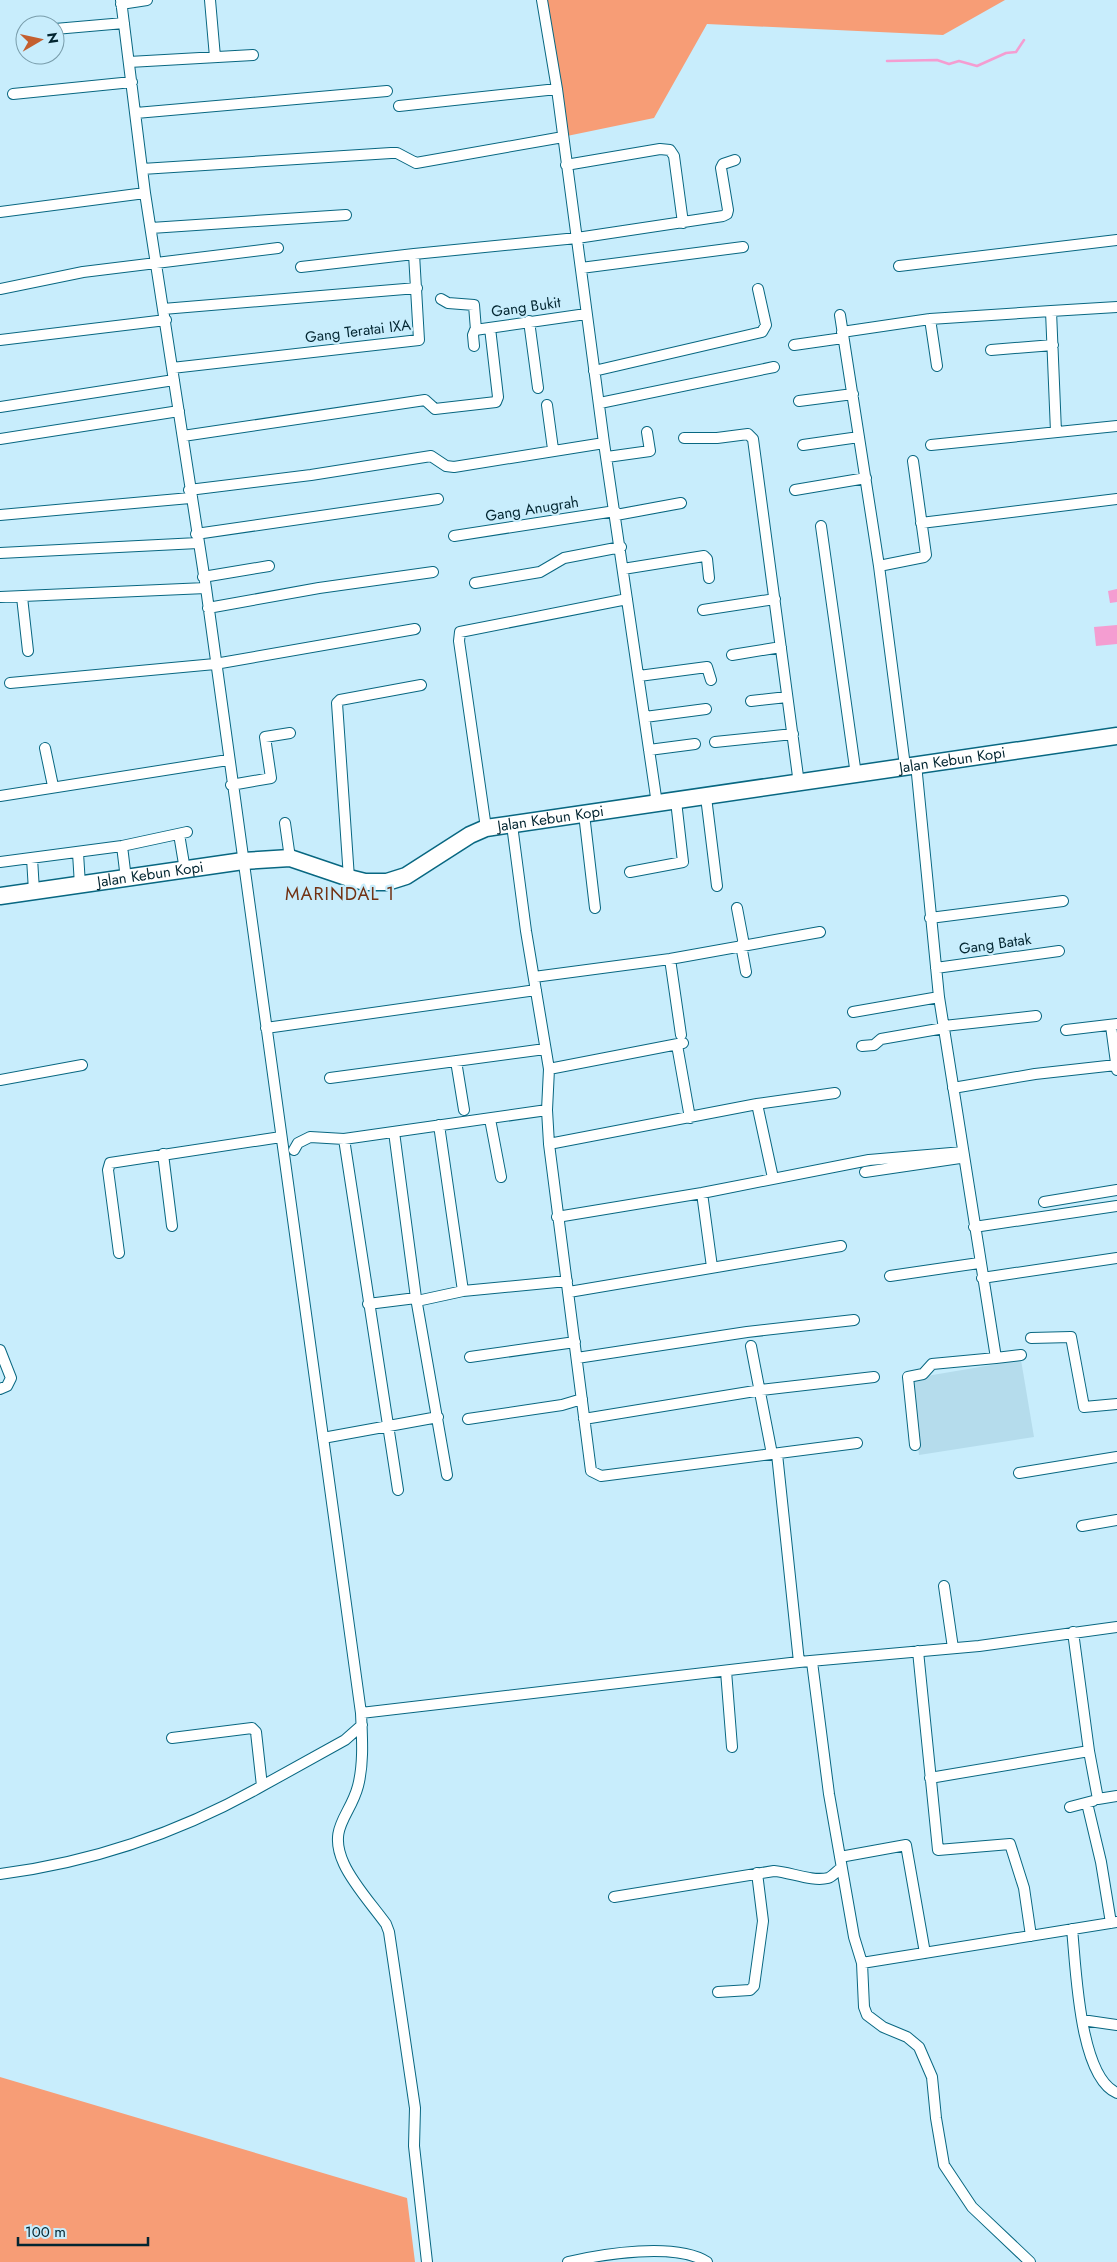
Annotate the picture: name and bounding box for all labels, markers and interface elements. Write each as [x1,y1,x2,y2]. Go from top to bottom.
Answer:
north arrow [15,15,65,65]
text: N [42,31,64,45]
street label: Gang Bukit [490,291,563,323]
street label: Gang Teratai IXA [304,314,412,348]
street label: Gang Anugrah [484,491,580,527]
street label: Jalan Kebun Kopi [896,741,1007,779]
street label: Jalan Kebun Kopi [494,800,605,838]
street label: Jalan Kebun Kopi [94,856,205,893]
district label: MARINDAL 1 [285,881,395,907]
street label: Gang Batak [957,928,1033,960]
scale bar [18,2214,148,2246]
text: 100 m [25,2221,66,2243]

